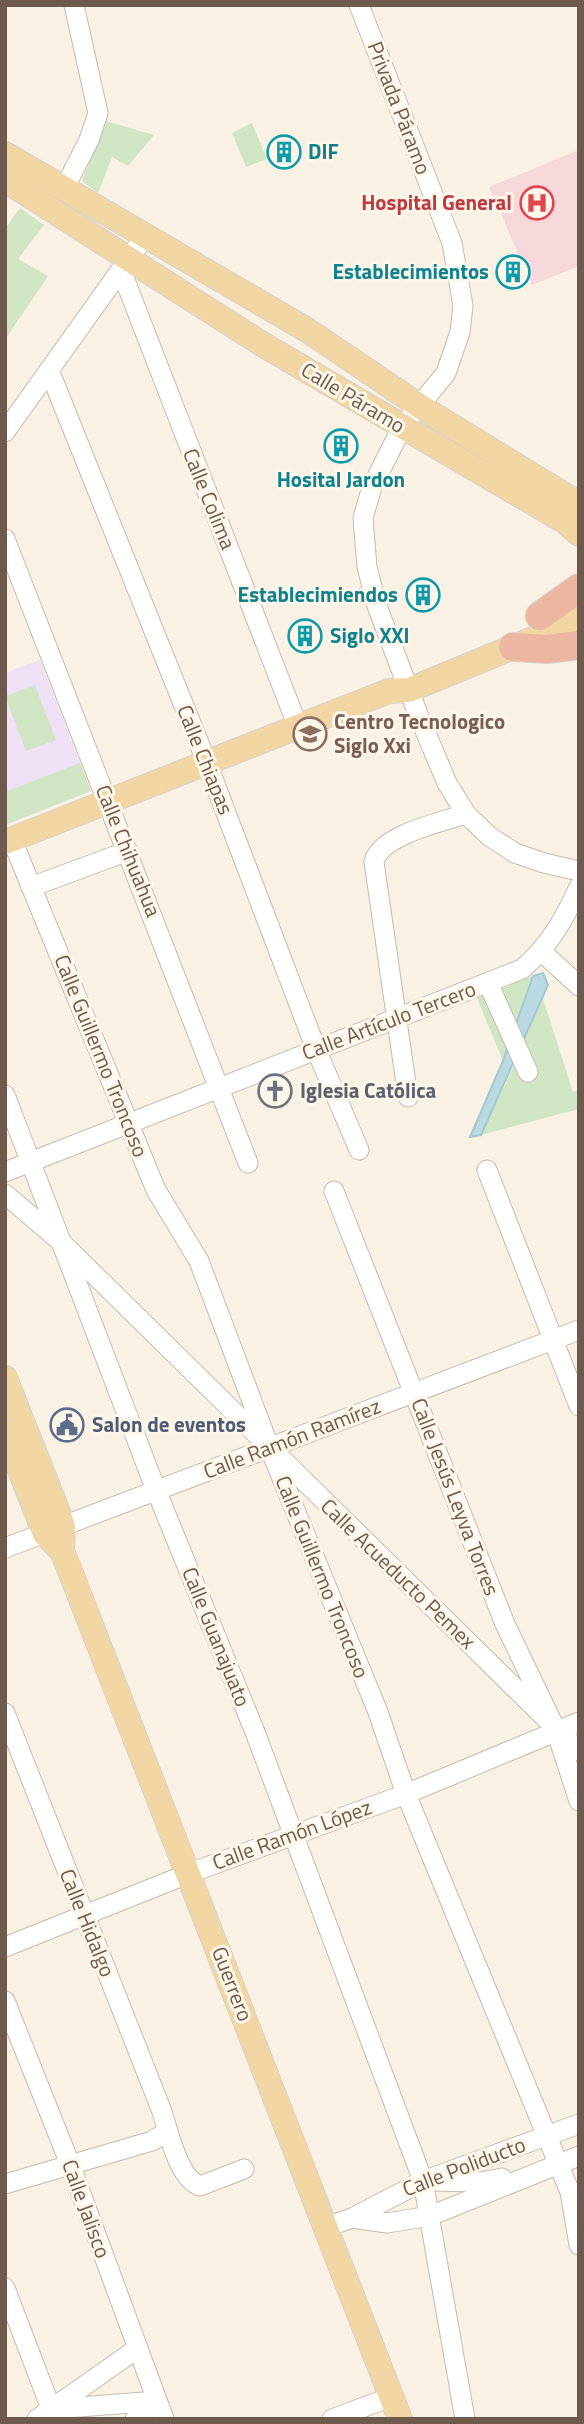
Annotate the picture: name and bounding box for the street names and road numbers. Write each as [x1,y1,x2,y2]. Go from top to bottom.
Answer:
street label: Privada Páramo [360,36,440,179]
street label: Calle Páramo [295,354,412,441]
street label: Calle Colima [175,443,245,555]
street label: Calle Chiapas [169,700,242,819]
street label: Calle Chihuahua [88,780,170,922]
street label: Calle Guillermo Troncoso [47,949,157,1162]
street label: Calle Artículo Tercero [297,972,480,1068]
street label: Calle Ramón Ramírez [198,1389,385,1487]
street label: Calle Jesús Leyva Torres [404,1393,508,1600]
street label: Calle Guillermo Troncoso [268,1470,378,1683]
street label: Calle Acueducto Pemex [314,1490,484,1656]
street label: Calle Guanajuato [174,1562,259,1711]
street label: Calle Ramón López [208,1790,376,1878]
street label: Calle Hidalgo [52,1864,124,1981]
street label: Guerrero [204,1942,262,2026]
street label: Calle Poliducto [397,2128,530,2204]
street label: Calle Jalisco [54,2155,120,2262]

